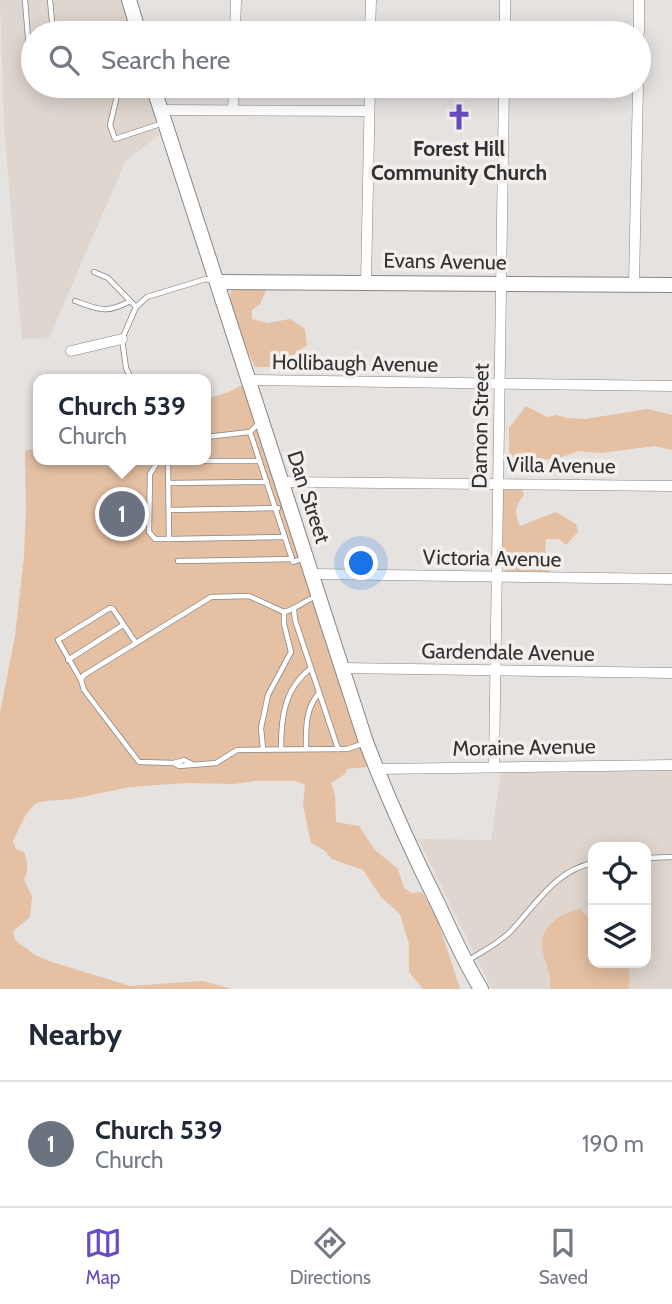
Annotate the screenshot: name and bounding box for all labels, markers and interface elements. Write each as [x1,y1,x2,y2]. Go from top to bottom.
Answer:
search box [21,21,651,98]
icon: search [45,41,83,79]
text: Search here [101,44,230,76]
church icon: Forest Hill Community Church [444,102,474,132]
place label: Forest Hill Community Church [371,136,547,185]
street label: Evans Avenue [383,247,507,275]
street label: Hollibaugh Avenue [272,349,439,377]
street label: Damon Street [466,363,494,489]
popup [33,374,211,465]
text: Church 539 [58,390,186,422]
text: Church [58,422,127,450]
street label: Dan Street [282,448,336,546]
street label: Villa Avenue [506,452,616,478]
pin: 1 [99,488,145,540]
street label: Victoria Avenue [422,544,562,572]
your location [344,546,378,580]
street label: Gardendale Avenue [421,638,595,666]
street label: Moraine Avenue [452,733,596,761]
map controls [588,842,651,968]
button: locate [588,842,651,905]
button: layers [588,905,651,968]
text: Nearby [28,1016,122,1053]
text: Church 539 [95,1114,222,1146]
text: 1 [47,1130,55,1158]
text: 190 m [582,1130,644,1158]
text: Church [95,1146,164,1174]
tab: Map [84,1224,122,1289]
tab: Directions [290,1224,371,1289]
tab: Saved [539,1224,588,1289]

